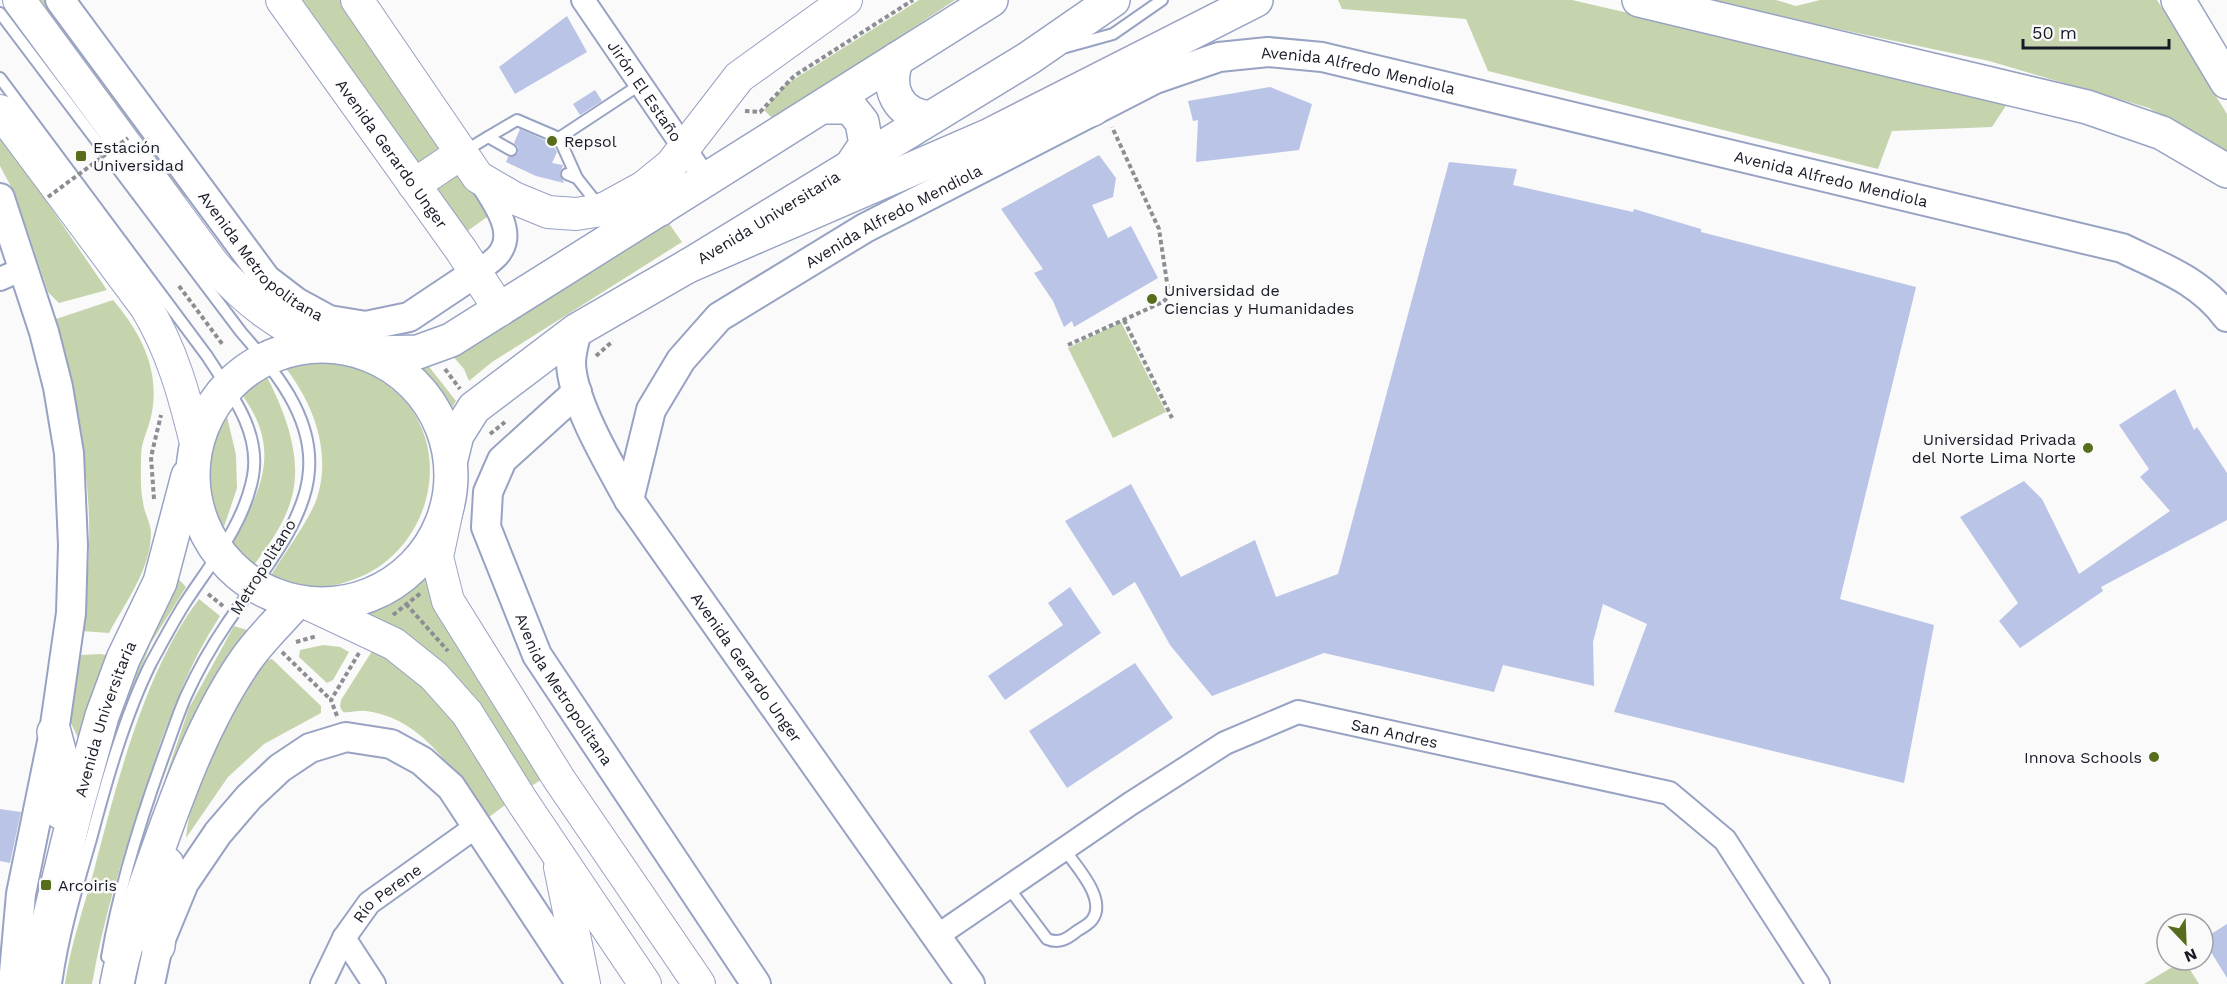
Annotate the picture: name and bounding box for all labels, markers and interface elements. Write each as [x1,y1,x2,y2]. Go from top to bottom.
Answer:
scale bar [2023,12,2168,50]
text: 50 m [2032,22,2077,43]
street label: Jirón El Estaño [604,37,686,145]
street label: Avenida Alfredo Mendiola [1260,42,1457,98]
street label: Avenida Gerardo Unger [332,75,452,232]
place label: Repsol [564,132,617,151]
marker: Repsol [545,134,559,148]
place label: Estación Universidad [93,138,184,175]
street label: Avenida Alfredo Mendiola [1732,146,1930,211]
marker: Estación Universidad [74,149,88,163]
street label: Avenida Alfredo Mendiola [802,160,985,272]
street label: Avenida Universitaria [694,166,843,268]
street label: Avenida Metropolitana [195,187,327,325]
place label: Universidad de Ciencias y Humanidades [1164,281,1354,318]
marker: Universidad de Ciencias y Humanidades [1145,292,1159,306]
place label: Universidad Privada del Norte Lima Norte [1912,430,2076,467]
marker: Universidad Privada del Norte Lima Norte [2081,441,2095,455]
street label: Metropolitano [226,516,300,618]
street label: Avenida Gerardo Unger [687,589,806,746]
street label: Avenida Metropolitana [512,610,617,769]
street label: Avenida Universitaria [70,638,140,799]
street label: San Andres [1349,714,1440,752]
place label: Innova Schools [2024,748,2142,767]
marker: Innova Schools [2147,750,2161,764]
street label: Río Perene [349,859,425,926]
place label: Arcoiris [58,876,117,895]
marker: Arcoiris [39,878,53,892]
north arrow [2155,912,2215,972]
text: N [2181,944,2200,966]

